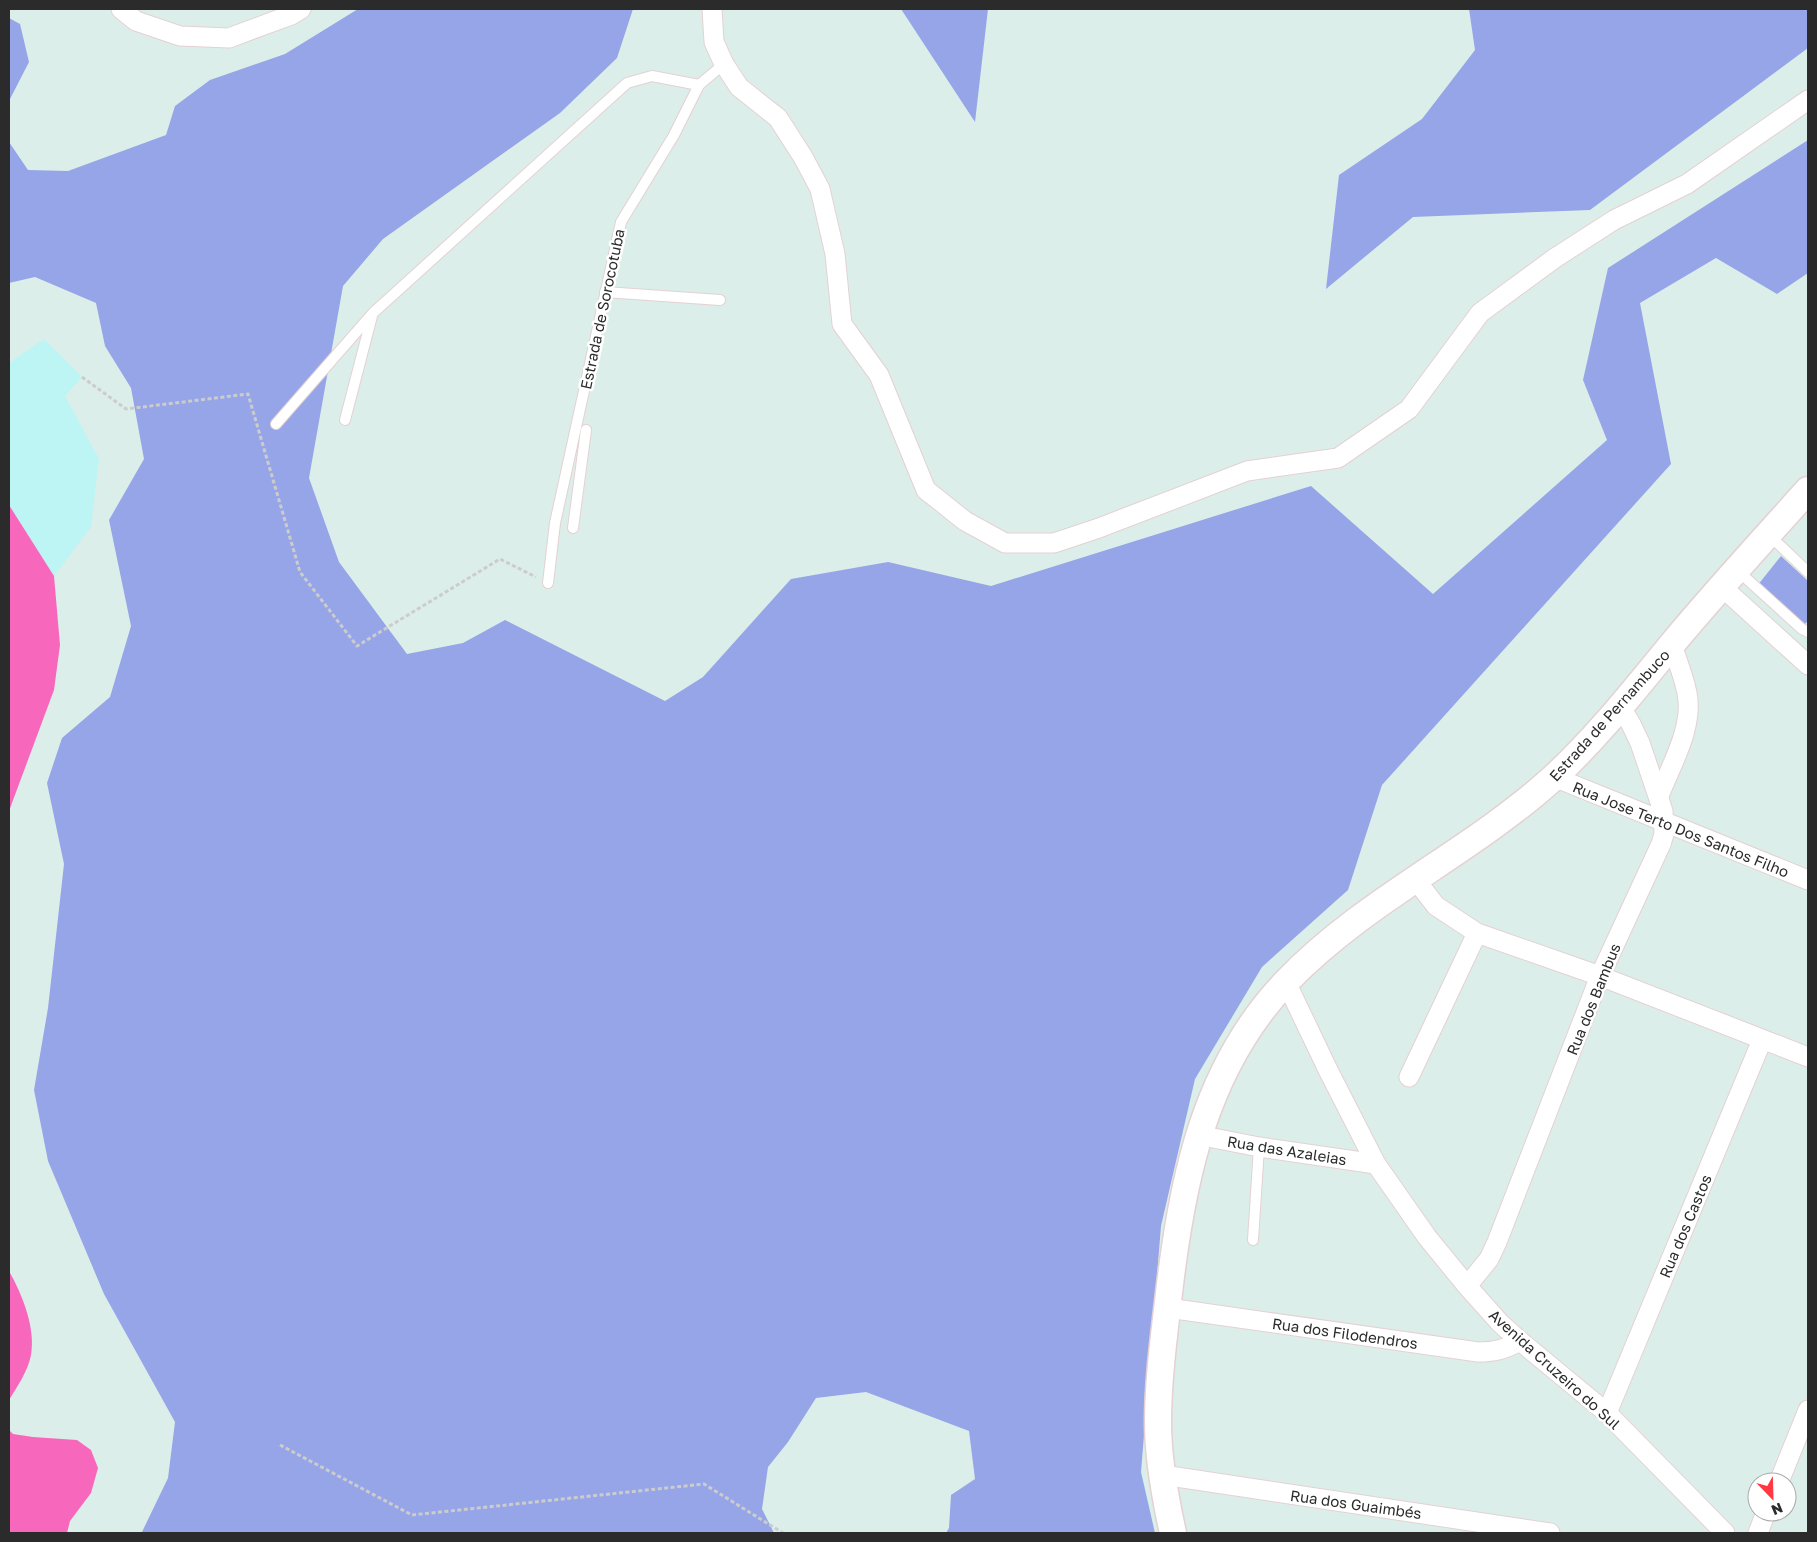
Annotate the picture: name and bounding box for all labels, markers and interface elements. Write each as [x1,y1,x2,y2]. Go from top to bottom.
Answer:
street label: Estrada de Sorocotuba [576,227,628,391]
street label: Estrada de Pernambuco [1545,645,1673,785]
street label: Rua Jose Terto Dos Santos Filho [1570,777,1792,881]
street label: Rua dos Bambus [1562,940,1624,1058]
street label: Rua das Azaleias [1226,1132,1348,1168]
street label: Rua dos Castos [1655,1171,1715,1280]
street label: Avenida Cruzeiro do Sul [1486,1305,1624,1433]
street label: Rua dos Filodendros [1271,1314,1419,1352]
north arrow [1747,1472,1797,1522]
street label: Rua dos Guaimbés [1289,1486,1423,1522]
text: N [1769,1500,1785,1519]

